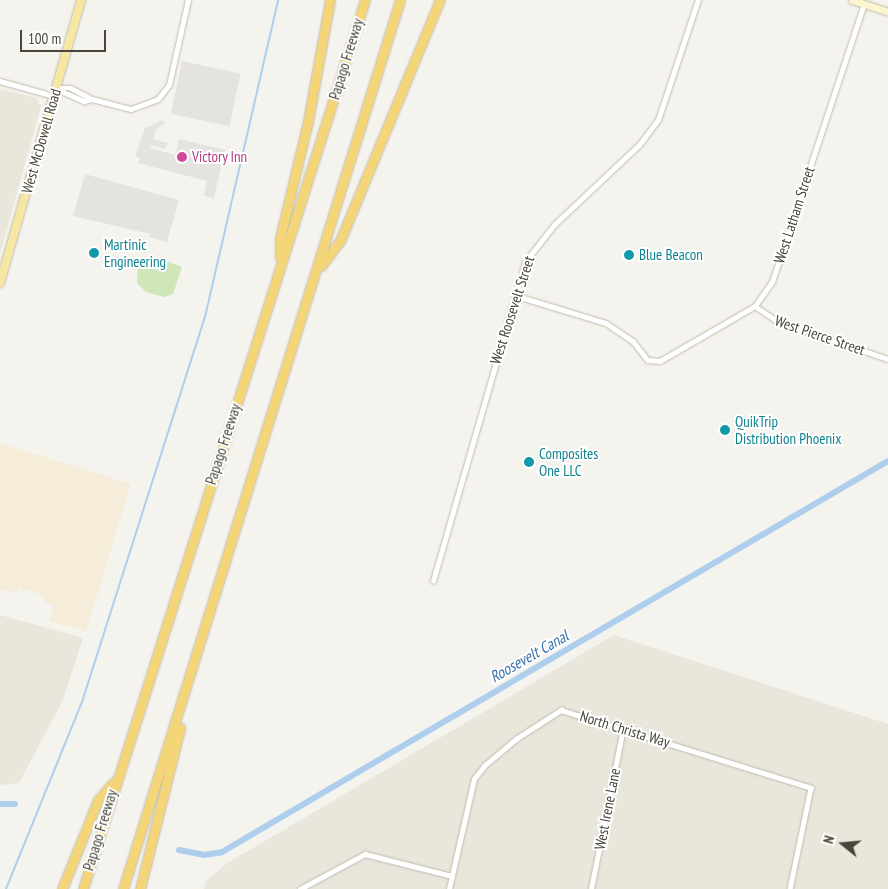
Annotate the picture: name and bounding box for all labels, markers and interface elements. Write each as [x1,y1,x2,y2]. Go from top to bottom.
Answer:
street label: Papago Freeway [325,16,367,102]
scale bar [22,20,109,52]
text: 100 m [28,29,61,48]
street label: West McDowell Road [17,87,65,195]
place label: Victory Inn [192,148,248,166]
marker: Victory Inn [176,151,188,163]
street label: West Latham Street [770,164,818,266]
place label: Martinic Engineering [104,235,166,270]
place label: Blue Beacon [639,246,703,264]
marker: Martinic Engineering [88,247,100,259]
marker: Blue Beacon [623,249,635,261]
street label: West Roosevelt Street [486,254,538,366]
street label: West Pierce Street [773,311,867,359]
street label: Papago Freeway [201,401,245,487]
place label: QuikTrip Distribution Phoenix [735,412,841,447]
marker: QuikTrip Distribution Phoenix [719,424,731,436]
place label: Composites One LLC [539,444,598,479]
marker: Composites One LLC [523,456,535,468]
water label: Roosevelt Canal [486,626,572,686]
street label: North Christa Way [578,707,672,751]
street label: West Irene Lane [590,767,624,851]
street label: Papago Freeway [79,787,121,873]
north arrow [818,819,868,869]
text: N [819,833,838,846]

